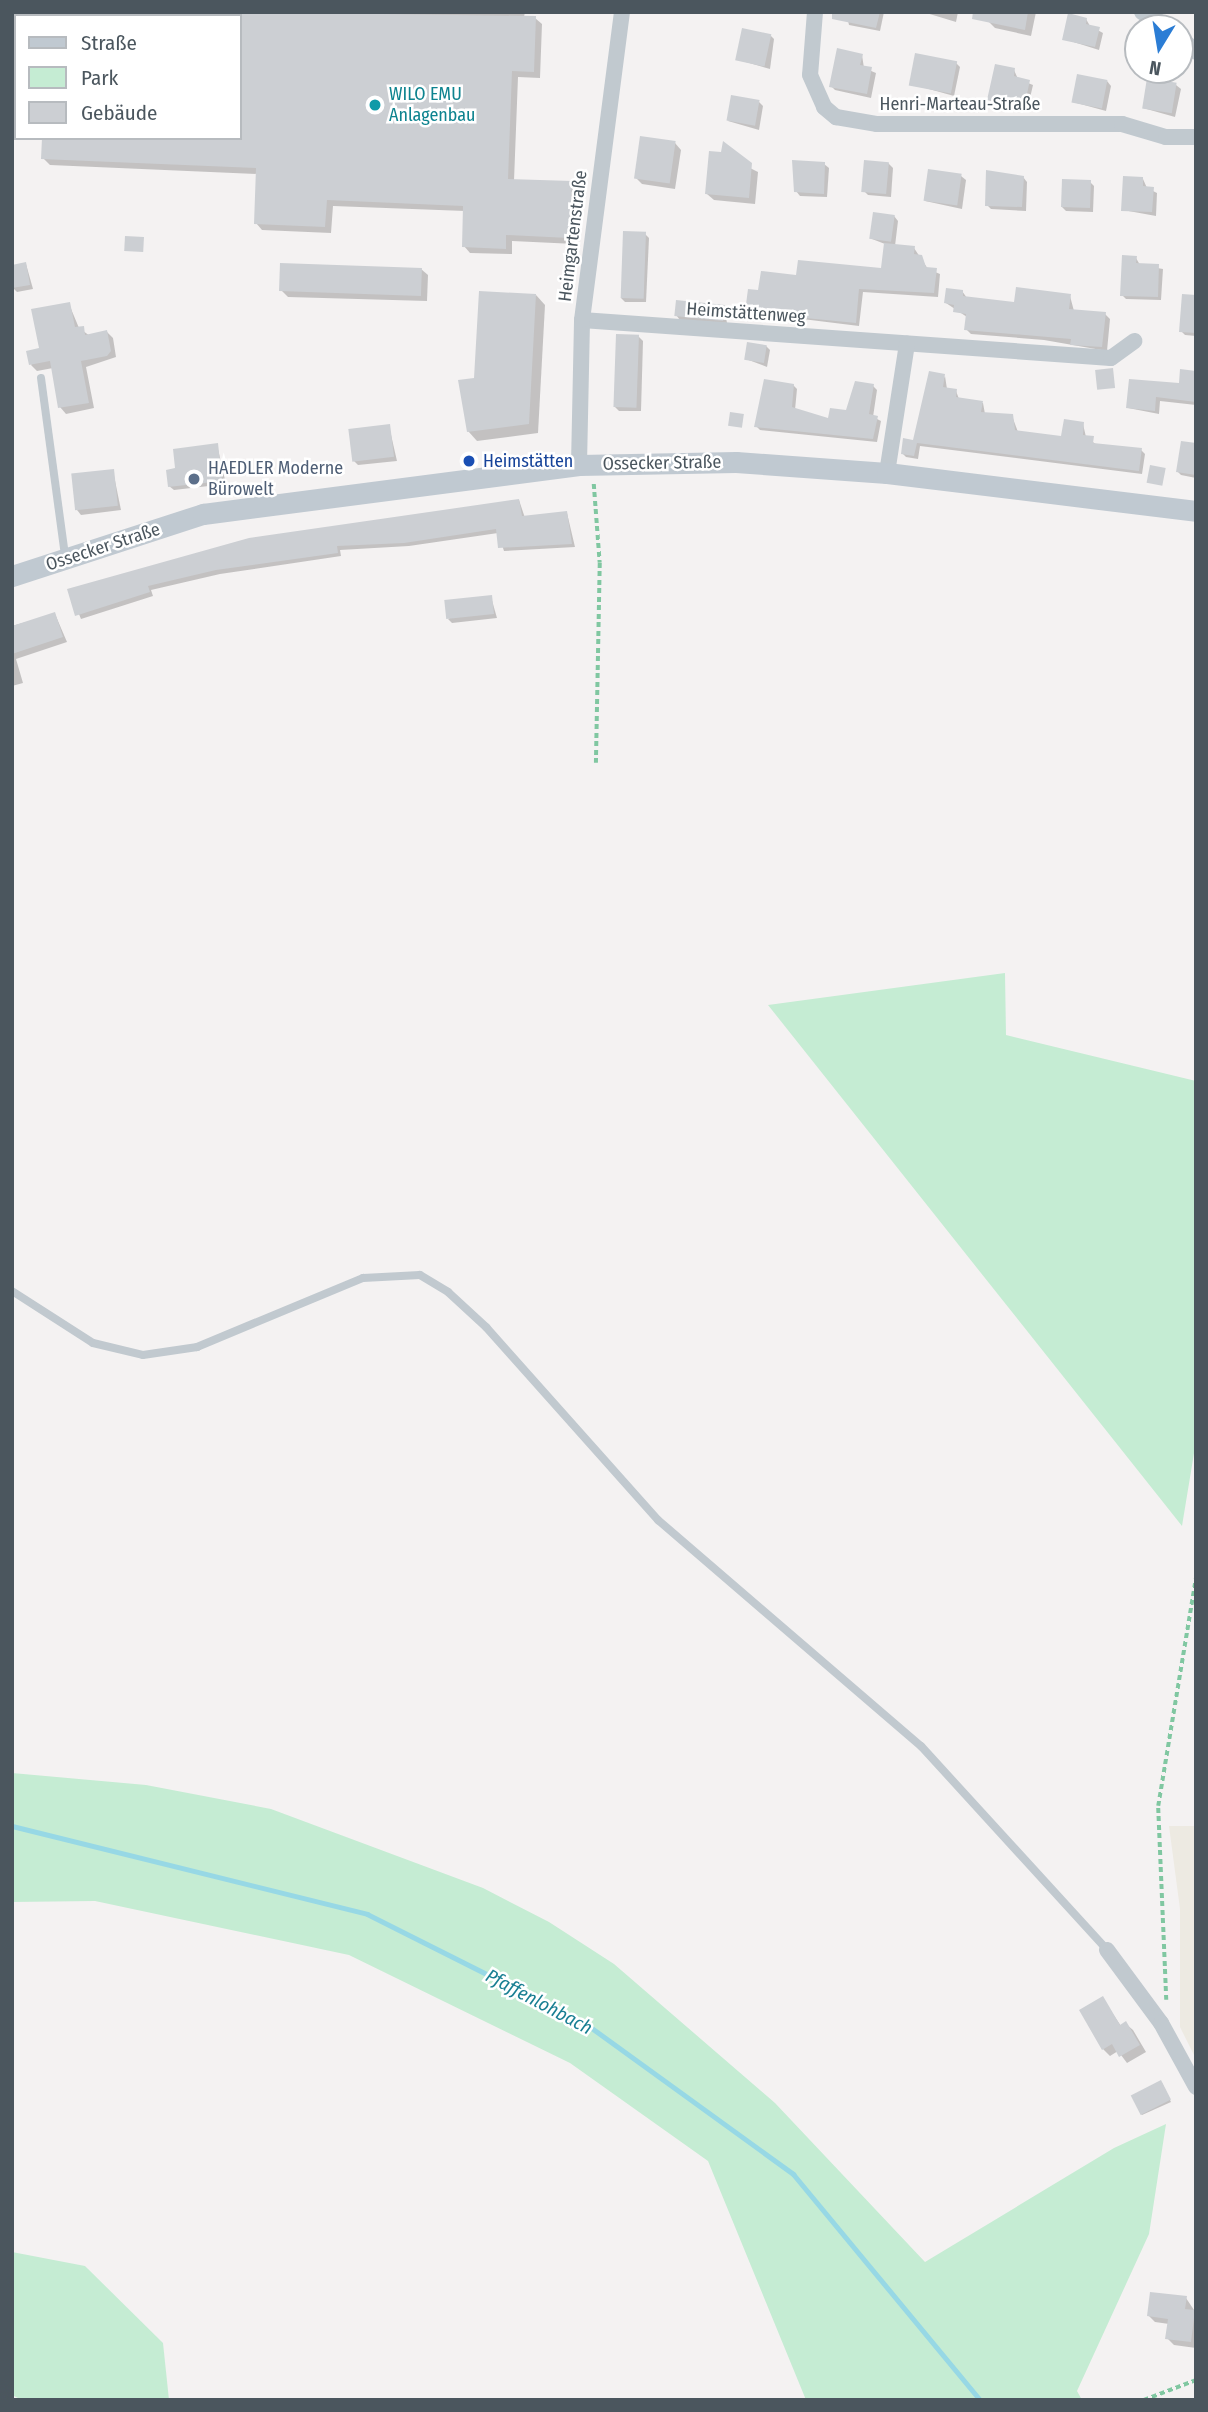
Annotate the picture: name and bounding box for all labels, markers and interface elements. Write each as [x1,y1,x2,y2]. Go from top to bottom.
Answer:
legend [14,14,242,140]
north arrow [1124,14,1194,84]
text: Straße [81,30,137,56]
text: N [1148,56,1163,81]
text: Park [81,65,118,91]
place label: WILO EMU Anlagenbau [389,84,475,126]
street label: Henri-Marteau-Straße [879,93,1041,115]
marker: WILO EMU Anlagenbau [367,97,383,113]
text: Gebäude [81,100,157,126]
street label: Heimgartenstraße [554,169,592,303]
street label: Heimstättenweg [686,298,806,328]
place label: Heimstätten [483,450,573,472]
street label: Ossecker Straße [603,451,721,475]
marker: Heimstätten [461,453,477,469]
place label: HAEDLER Moderne Bürowelt [208,458,343,500]
marker: HAEDLER Moderne Bürowelt [186,471,202,487]
street label: Ossecker Straße [43,518,163,576]
water label: Pfaffenlohbach [482,1964,596,2040]

